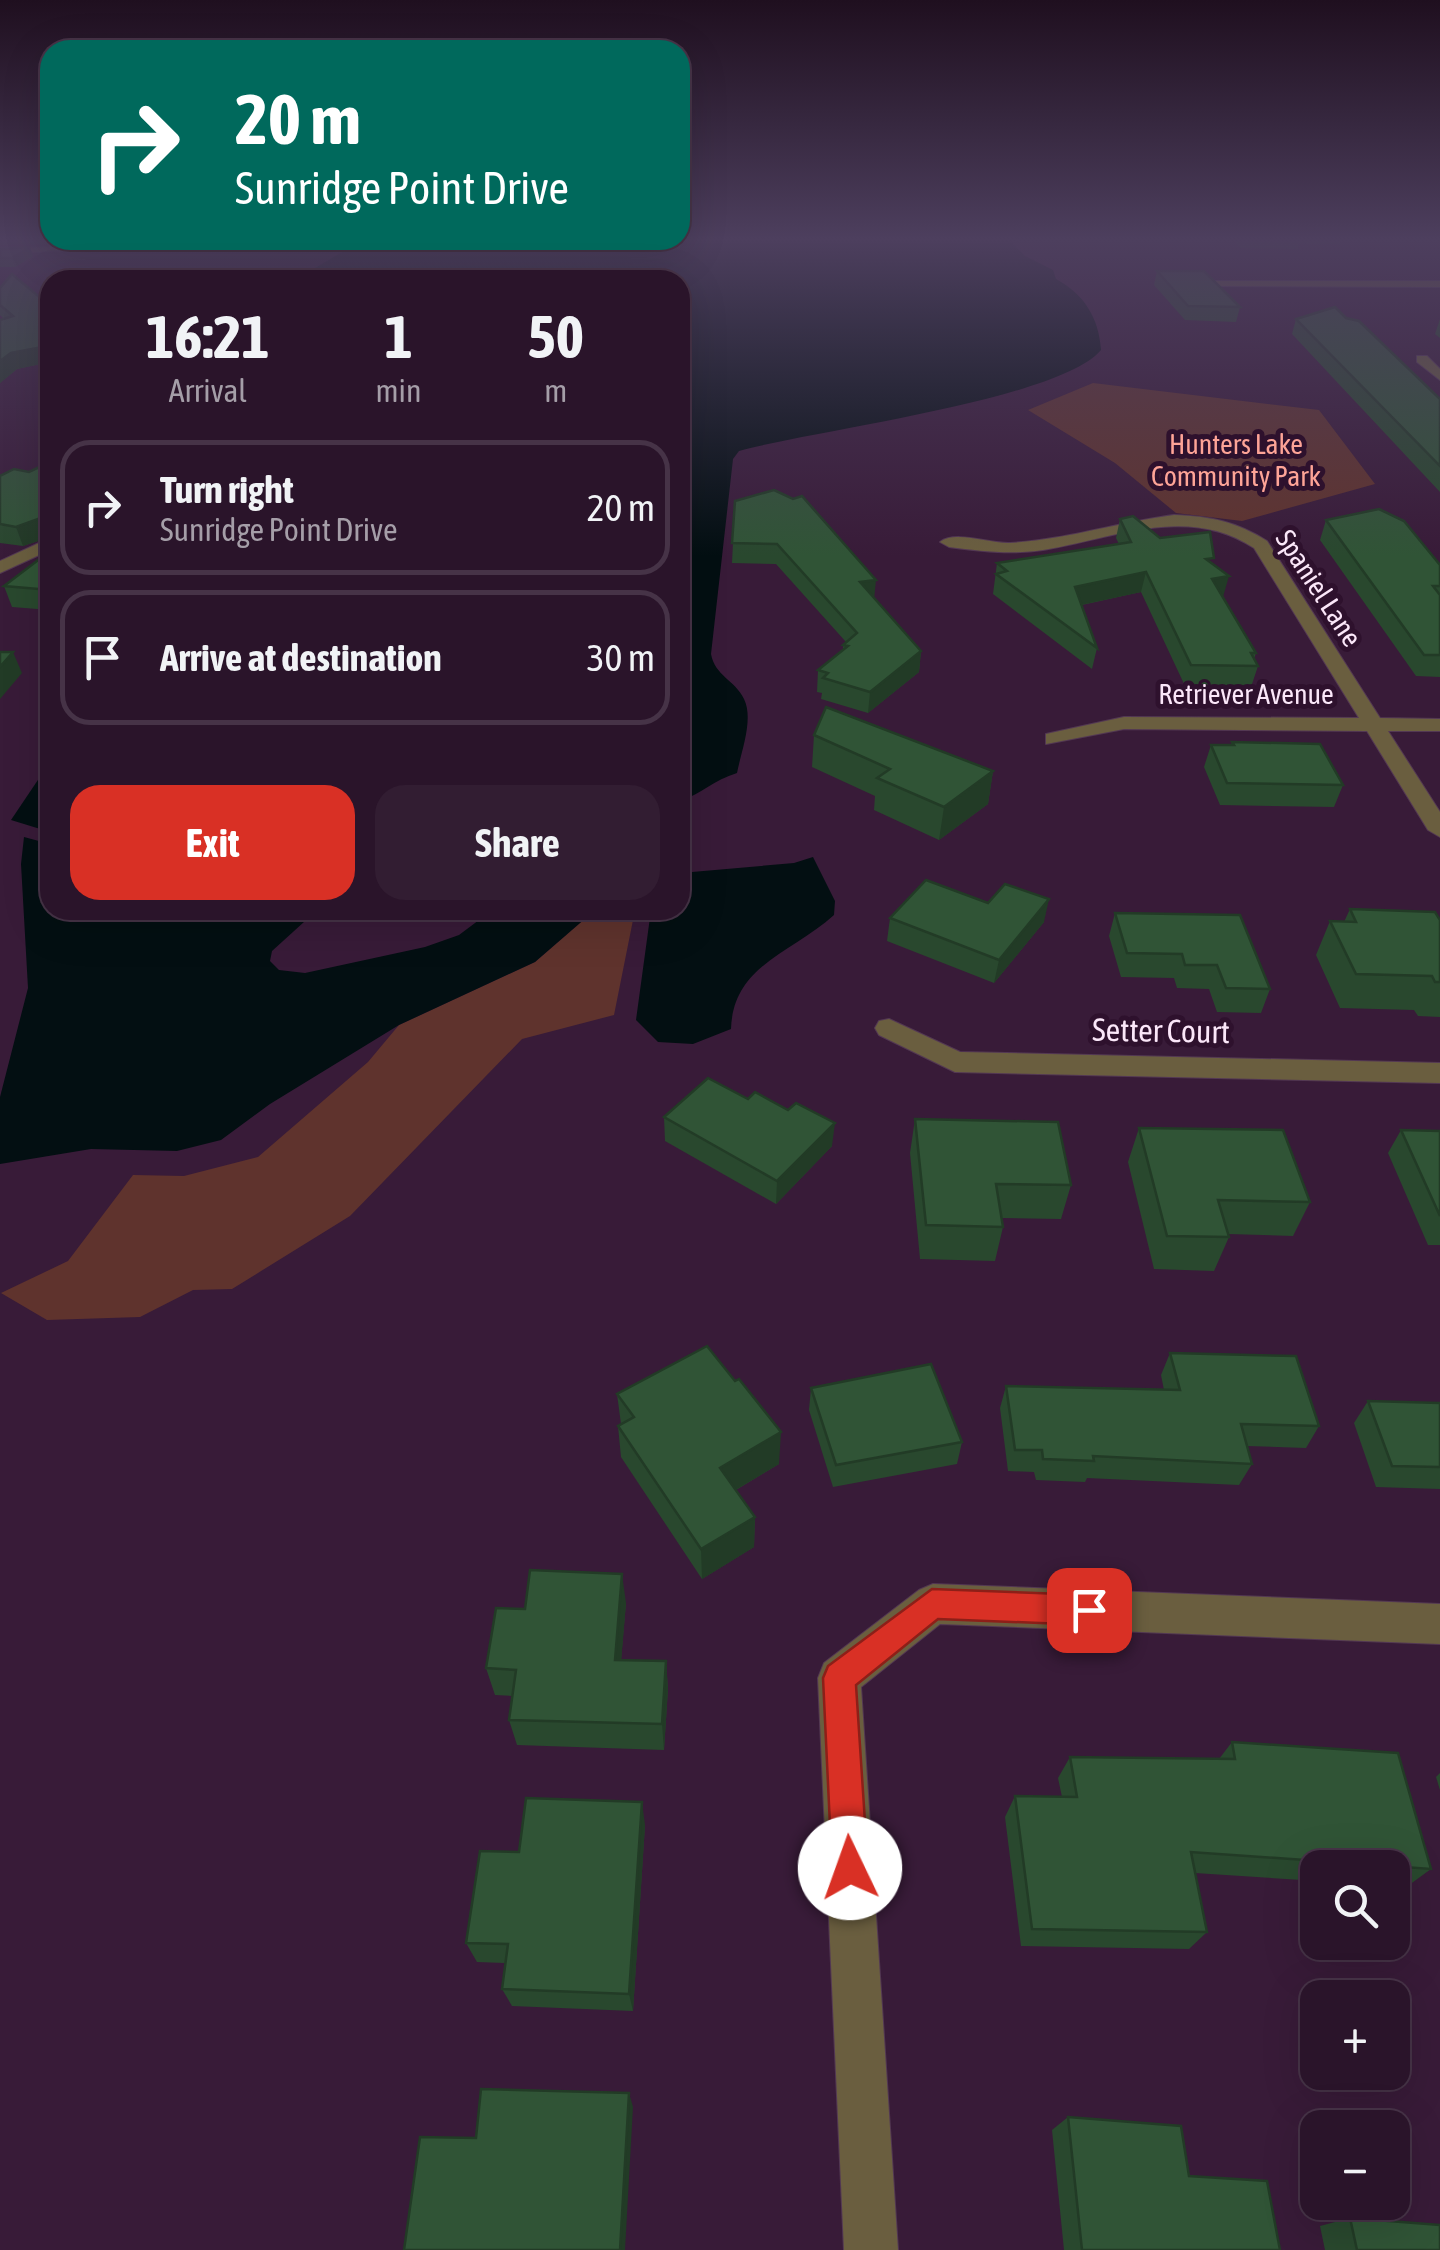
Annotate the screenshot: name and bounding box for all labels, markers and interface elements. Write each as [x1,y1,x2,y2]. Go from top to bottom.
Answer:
text: 20 m [235,79,361,159]
icon: right [70,80,200,210]
text: Sunridge Point Drive [235,162,569,214]
text: 16:21 [146,302,270,371]
text: 1 [384,302,413,371]
text: 50 [528,302,584,371]
text: Arrival [169,372,247,409]
text: min [376,372,422,409]
text: m [544,372,567,409]
park label: Hunters Lake Community Park [1151,428,1321,492]
text: Turn right [160,468,294,511]
icon: right [75,480,130,535]
text: 20 m [587,486,655,529]
text: Sunridge Point Drive [160,511,397,548]
street label: Spaniel Lane [1270,524,1368,652]
icon: arrive [75,630,130,685]
text: Arrive at destination [160,636,442,679]
text: 30 m [587,636,655,679]
street label: Retriever Avenue [1158,678,1334,710]
button: Exit [70,785,355,900]
button: Share [375,785,660,900]
street label: Setter Court [1092,1011,1230,1050]
pin [1047,1568,1132,1653]
icon: arrive [1062,1583,1117,1638]
position arrow [798,1816,902,1920]
map controls [1300,1850,1410,2220]
button: search [1300,1850,1410,1960]
button: + [1300,1980,1410,2090]
button: − [1300,2110,1410,2220]

